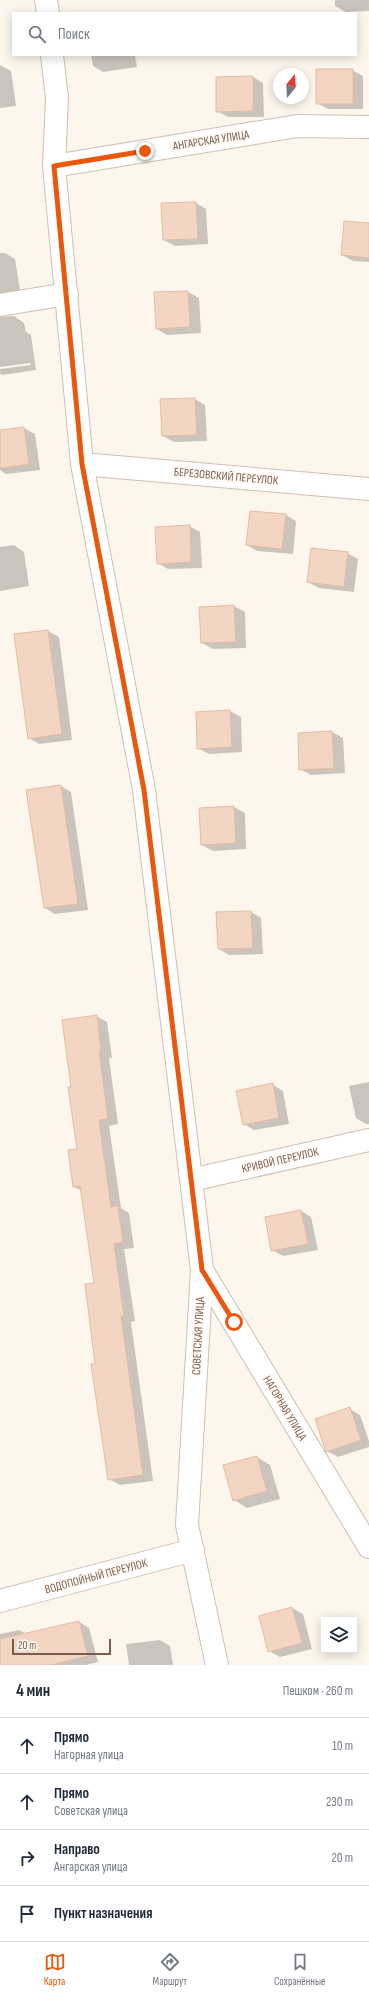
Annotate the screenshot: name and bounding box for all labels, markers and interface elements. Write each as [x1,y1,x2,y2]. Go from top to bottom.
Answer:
search box [12,12,357,56]
icon: search [26,23,48,45]
text: Поиск [58,25,90,44]
north arrow [273,68,309,104]
street label: АНГАРСКАЯ УЛИЦА [171,127,251,154]
route end [136,142,154,160]
street label: БЕРЕЗОВСКИЙ ПЕРЕУЛОК [173,464,279,489]
street label: КРИВОЙ ПЕРЕУЛОК [240,1144,321,1177]
street label: СОВЕТСКАЯ УЛИЦА [189,1296,208,1376]
route start [225,1313,243,1331]
street label: НАГОРНАЯ УЛИЦА [259,1373,310,1444]
street label: ВОДОПОЙНЫЙ ПЕРЕУЛОК [43,1555,150,1597]
map controls [321,1617,357,1653]
button: layers [321,1617,357,1653]
scale bar [12,1637,111,1656]
text: 20 m [18,1639,36,1652]
text: 4 мин [16,1681,50,1701]
text: Пешком · 260 m [283,1683,353,1699]
text: Прямо [54,1728,89,1747]
icon: ahead [16,1735,38,1757]
text: 10 m [332,1738,353,1754]
text: Нагорная улица [54,1747,124,1763]
text: Прямо [54,1784,89,1803]
icon: ahead [16,1791,38,1813]
text: 230 m [326,1794,353,1810]
text: Советская улица [54,1803,128,1819]
text: Направо [54,1840,100,1859]
icon: right [16,1847,38,1869]
text: 20 m [331,1850,353,1866]
text: Ангарская улица [54,1859,127,1875]
icon: arrive [16,1903,38,1925]
text: Пункт назначения [54,1904,152,1923]
tab: Карта [44,1951,66,1988]
tab: Маршрут [153,1951,187,1988]
tab: Сохранённые [274,1951,325,1988]

